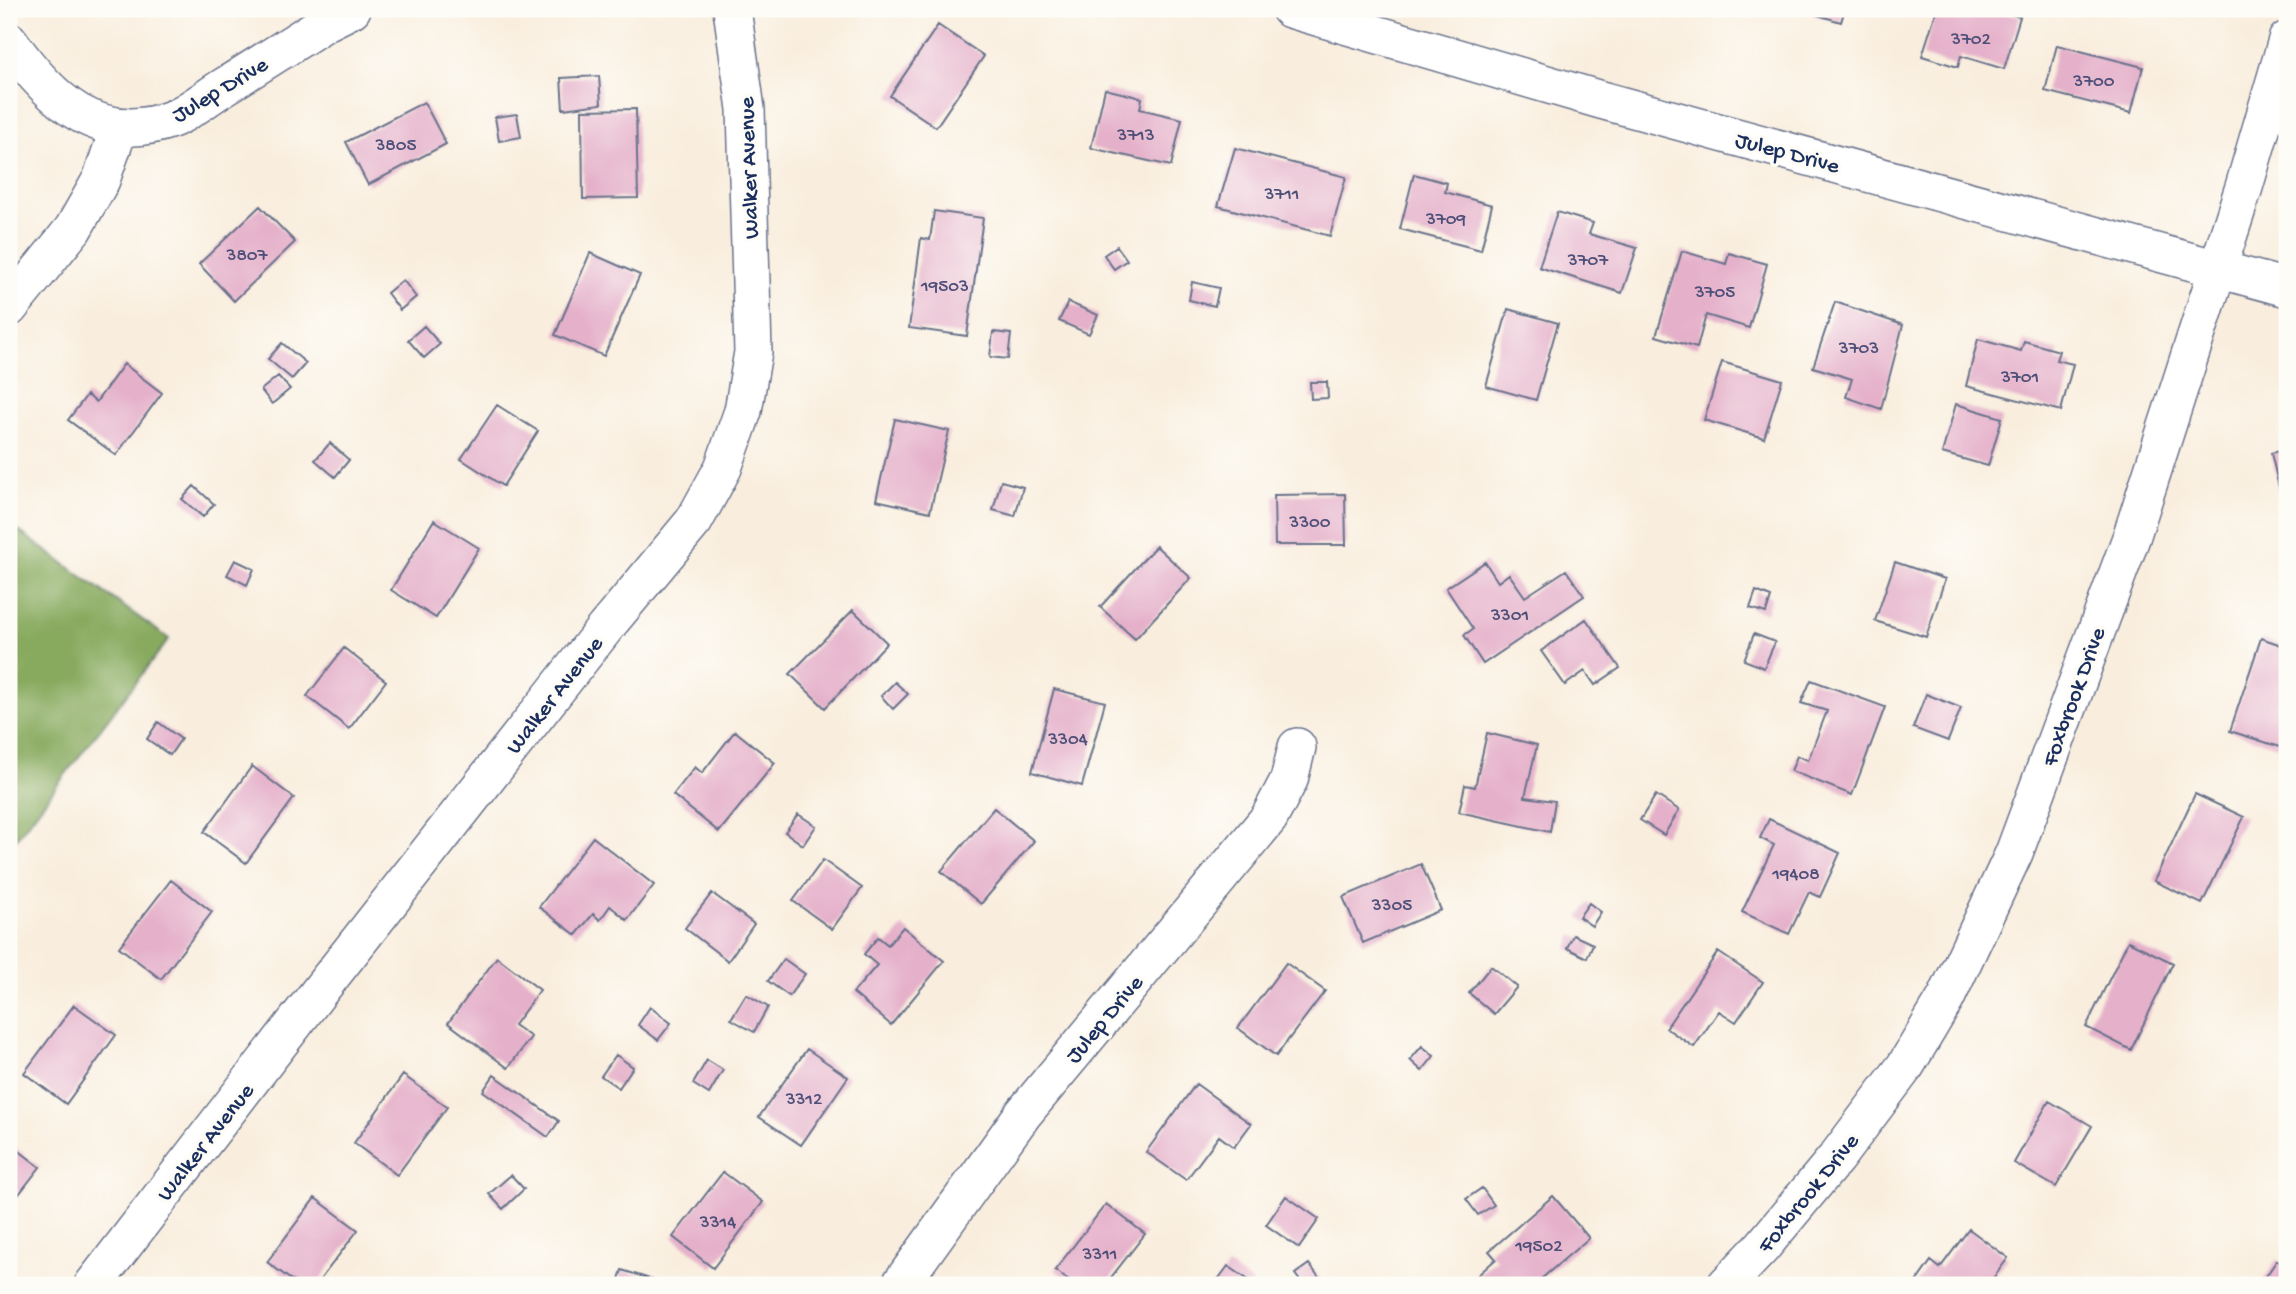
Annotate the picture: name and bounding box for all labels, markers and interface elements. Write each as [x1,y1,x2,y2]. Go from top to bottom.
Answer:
house number: 3702 [1950,29,1991,52]
street label: Julep Drive [168,51,274,130]
house number: 3700 [2072,71,2115,94]
street label: Walker Avenue [734,95,766,239]
house number: 3713 [1116,125,1155,148]
street label: Julep Drive [1732,128,1843,182]
house number: 3805 [374,135,417,158]
house number: 3711 [1263,184,1300,207]
house number: 3709 [1425,209,1467,232]
house number: 3807 [226,245,269,268]
house number: 3707 [1567,250,1609,273]
house number: 19503 [920,276,969,299]
house number: 3705 [1694,282,1735,305]
house number: 3703 [1838,338,1879,361]
house number: 3701 [2000,367,2039,390]
house number: 3300 [1288,512,1331,535]
house number: 3301 [1490,605,1529,628]
street label: Foxbrook Drive [2037,623,2113,771]
street label: Walker Avenue [501,631,611,761]
house number: 3304 [1047,729,1088,752]
house number: 19408 [1771,864,1820,887]
house number: 3305 [1371,895,1412,918]
street label: Julep Drive [1061,970,1151,1070]
street label: Walker Avenue [152,1078,262,1208]
house number: 3312 [785,1089,822,1112]
street label: Foxbrook Drive [1753,1128,1867,1260]
house number: 3314 [699,1212,736,1235]
house number: 19502 [1514,1236,1563,1259]
house number: 3311 [1081,1244,1118,1267]

